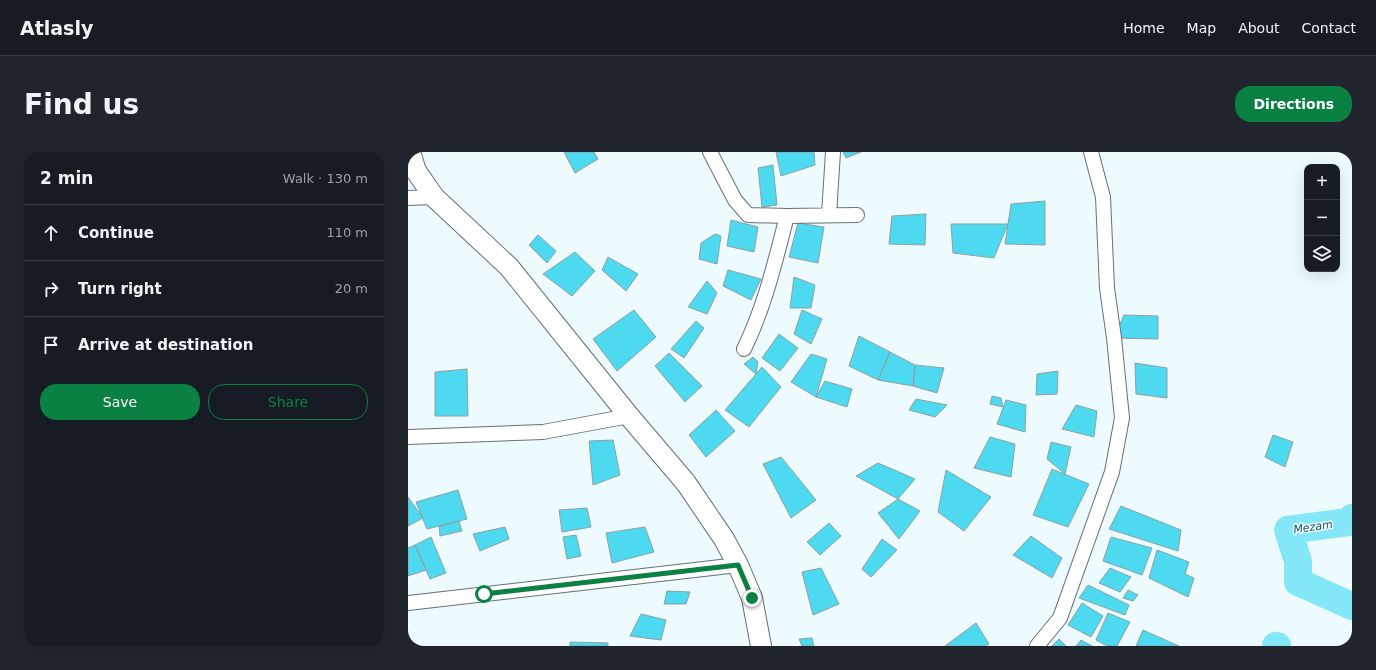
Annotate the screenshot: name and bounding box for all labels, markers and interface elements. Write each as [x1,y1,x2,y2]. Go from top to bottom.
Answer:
text: Atlasly [20,17,93,39]
text: Home [1123,20,1165,36]
text: Map [1187,20,1216,36]
text: About [1238,20,1280,36]
text: Contact [1302,20,1356,36]
button: Directions [1235,86,1352,122]
text: Find us [24,88,139,121]
map controls [1304,164,1340,272]
button: + [1304,164,1340,200]
text: 2 min [40,168,93,188]
text: Walk · 130 m [283,171,368,186]
button: − [1304,200,1340,236]
icon: ahead [40,222,62,244]
text: Continue [78,224,154,242]
text: 110 m [326,225,368,240]
button: layers [1304,236,1340,272]
icon: right [40,278,62,300]
text: Turn right [78,280,162,298]
text: 20 m [335,281,368,296]
icon: arrive [40,334,62,356]
text: Arrive at destination [78,336,253,354]
button: Save [40,384,200,420]
button: Share [208,384,368,420]
water label: Mezam [1293,518,1333,536]
route start [475,585,493,603]
route end [743,589,761,607]

